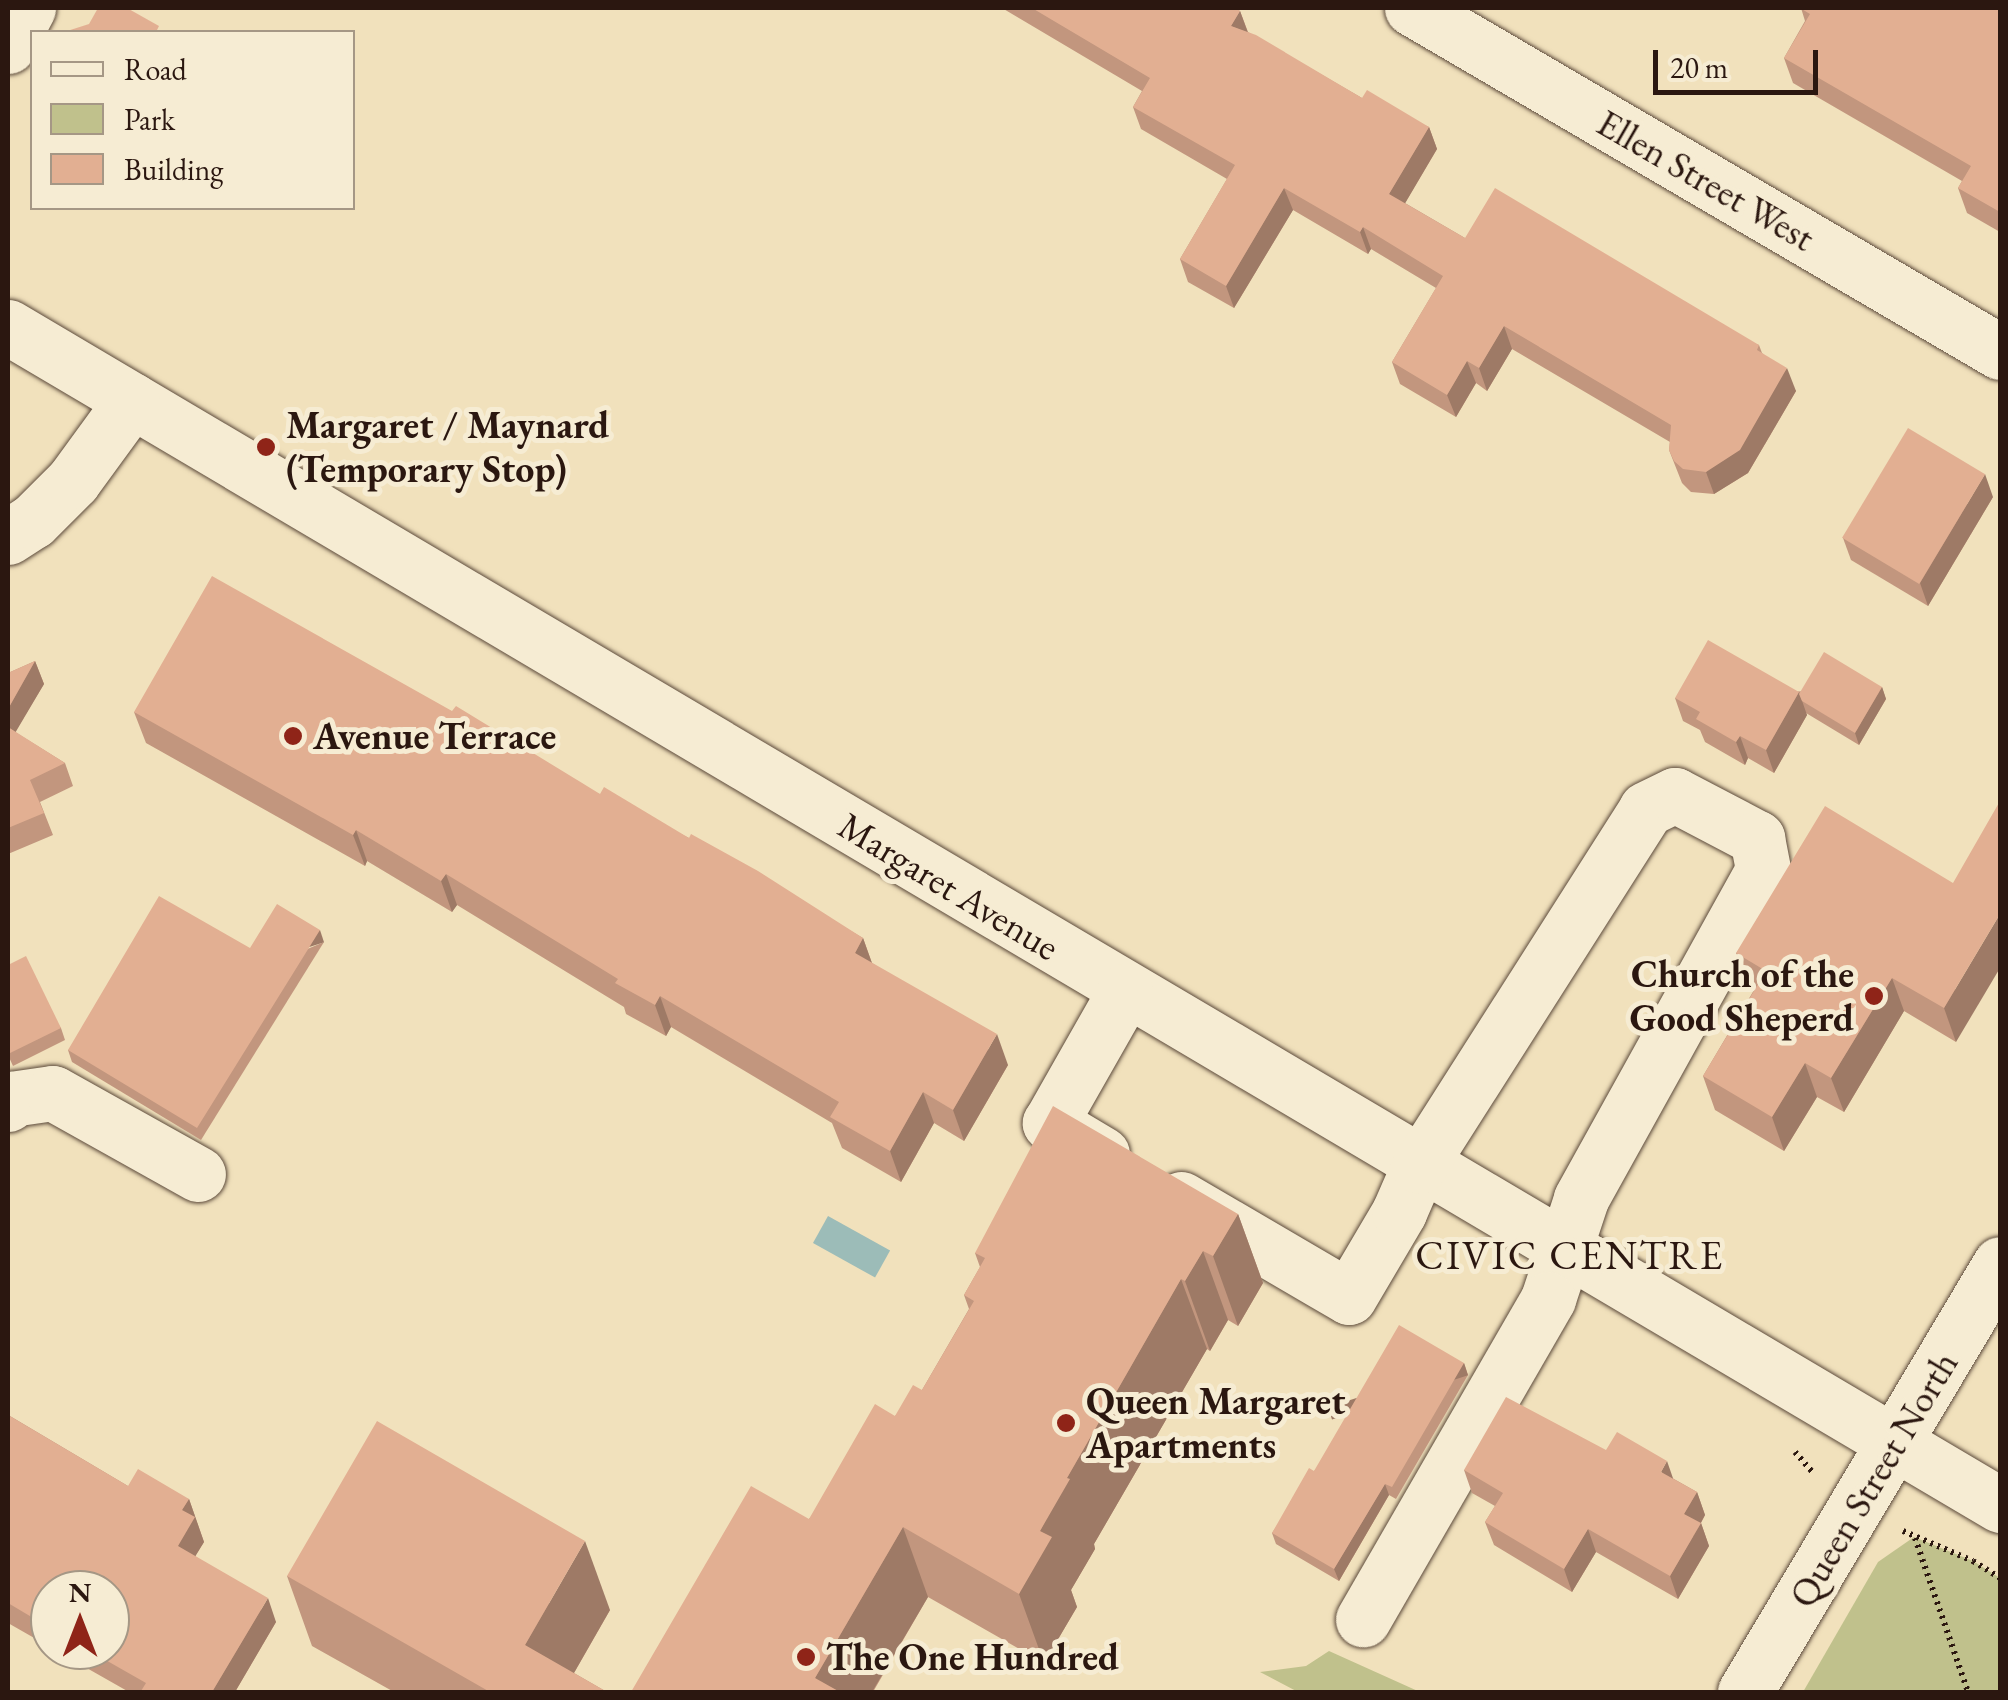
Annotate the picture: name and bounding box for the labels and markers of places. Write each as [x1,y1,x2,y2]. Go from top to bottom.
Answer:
place label: Margaret / Maynard (Temporary Stop) [286,402,609,492]
marker: Margaret / Maynard (Temporary Stop) [255,436,277,458]
place label: Avenue Terrace [313,713,556,759]
marker: Avenue Terrace [282,725,304,747]
place label: Church of the Good Sheperd [1630,951,1854,1040]
marker: Church of the Good Sheperd [1863,985,1885,1007]
place label: Queen Margaret Apartments [1086,1378,1345,1468]
marker: Queen Margaret Apartments [1055,1412,1077,1434]
place label: The One Hundred [826,1634,1119,1680]
marker: The One Hundred [795,1646,817,1668]

